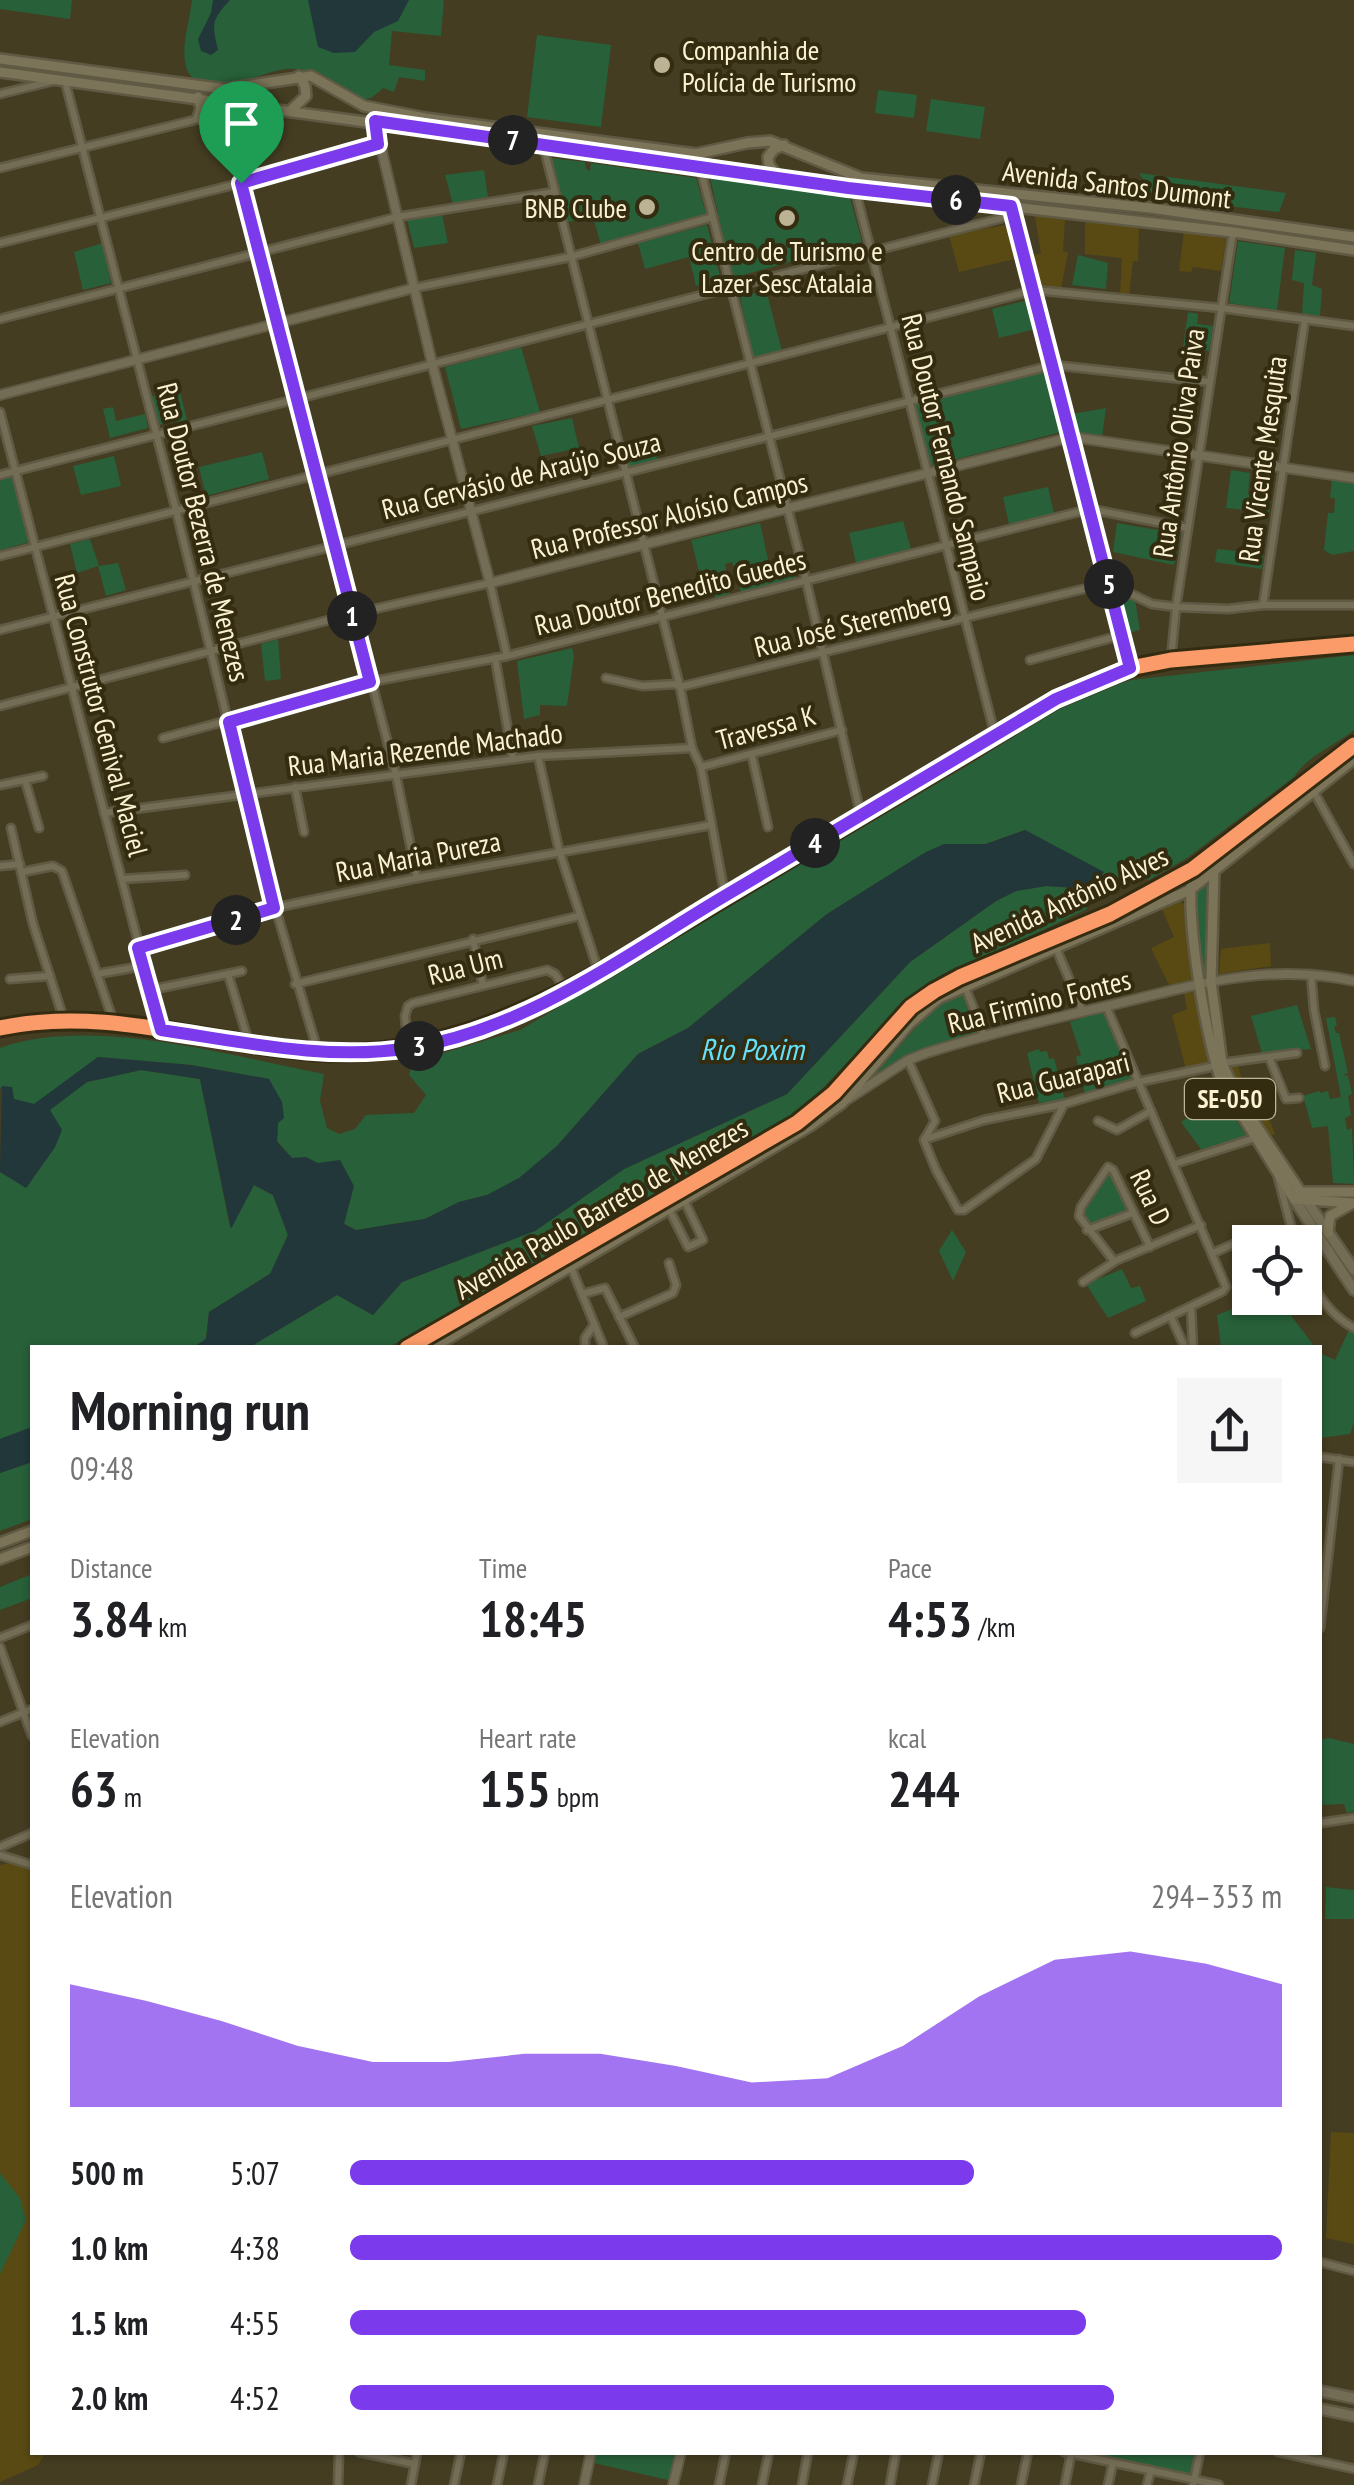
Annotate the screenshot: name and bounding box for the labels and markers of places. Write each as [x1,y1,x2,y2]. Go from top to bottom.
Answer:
place label: Companhia de Polícia de Turismo [682,31,856,100]
marker: Companhia de Polícia de Turismo [651,54,673,76]
pin [199,81,284,184]
pin: 7 [488,115,538,165]
pin: 6 [931,175,981,225]
place label: BNB Clube [524,189,627,226]
marker: BNB Clube [636,196,658,218]
marker: Centro de Turismo e Lazer Sesc Atalaia [776,207,798,229]
place label: Centro de Turismo e Lazer Sesc Atalaia [691,232,883,301]
pin: 5 [1084,559,1134,609]
pin: 1 [327,591,377,641]
pin: 4 [790,818,840,868]
pin: 2 [211,895,261,945]
pin: 3 [394,1021,444,1071]

